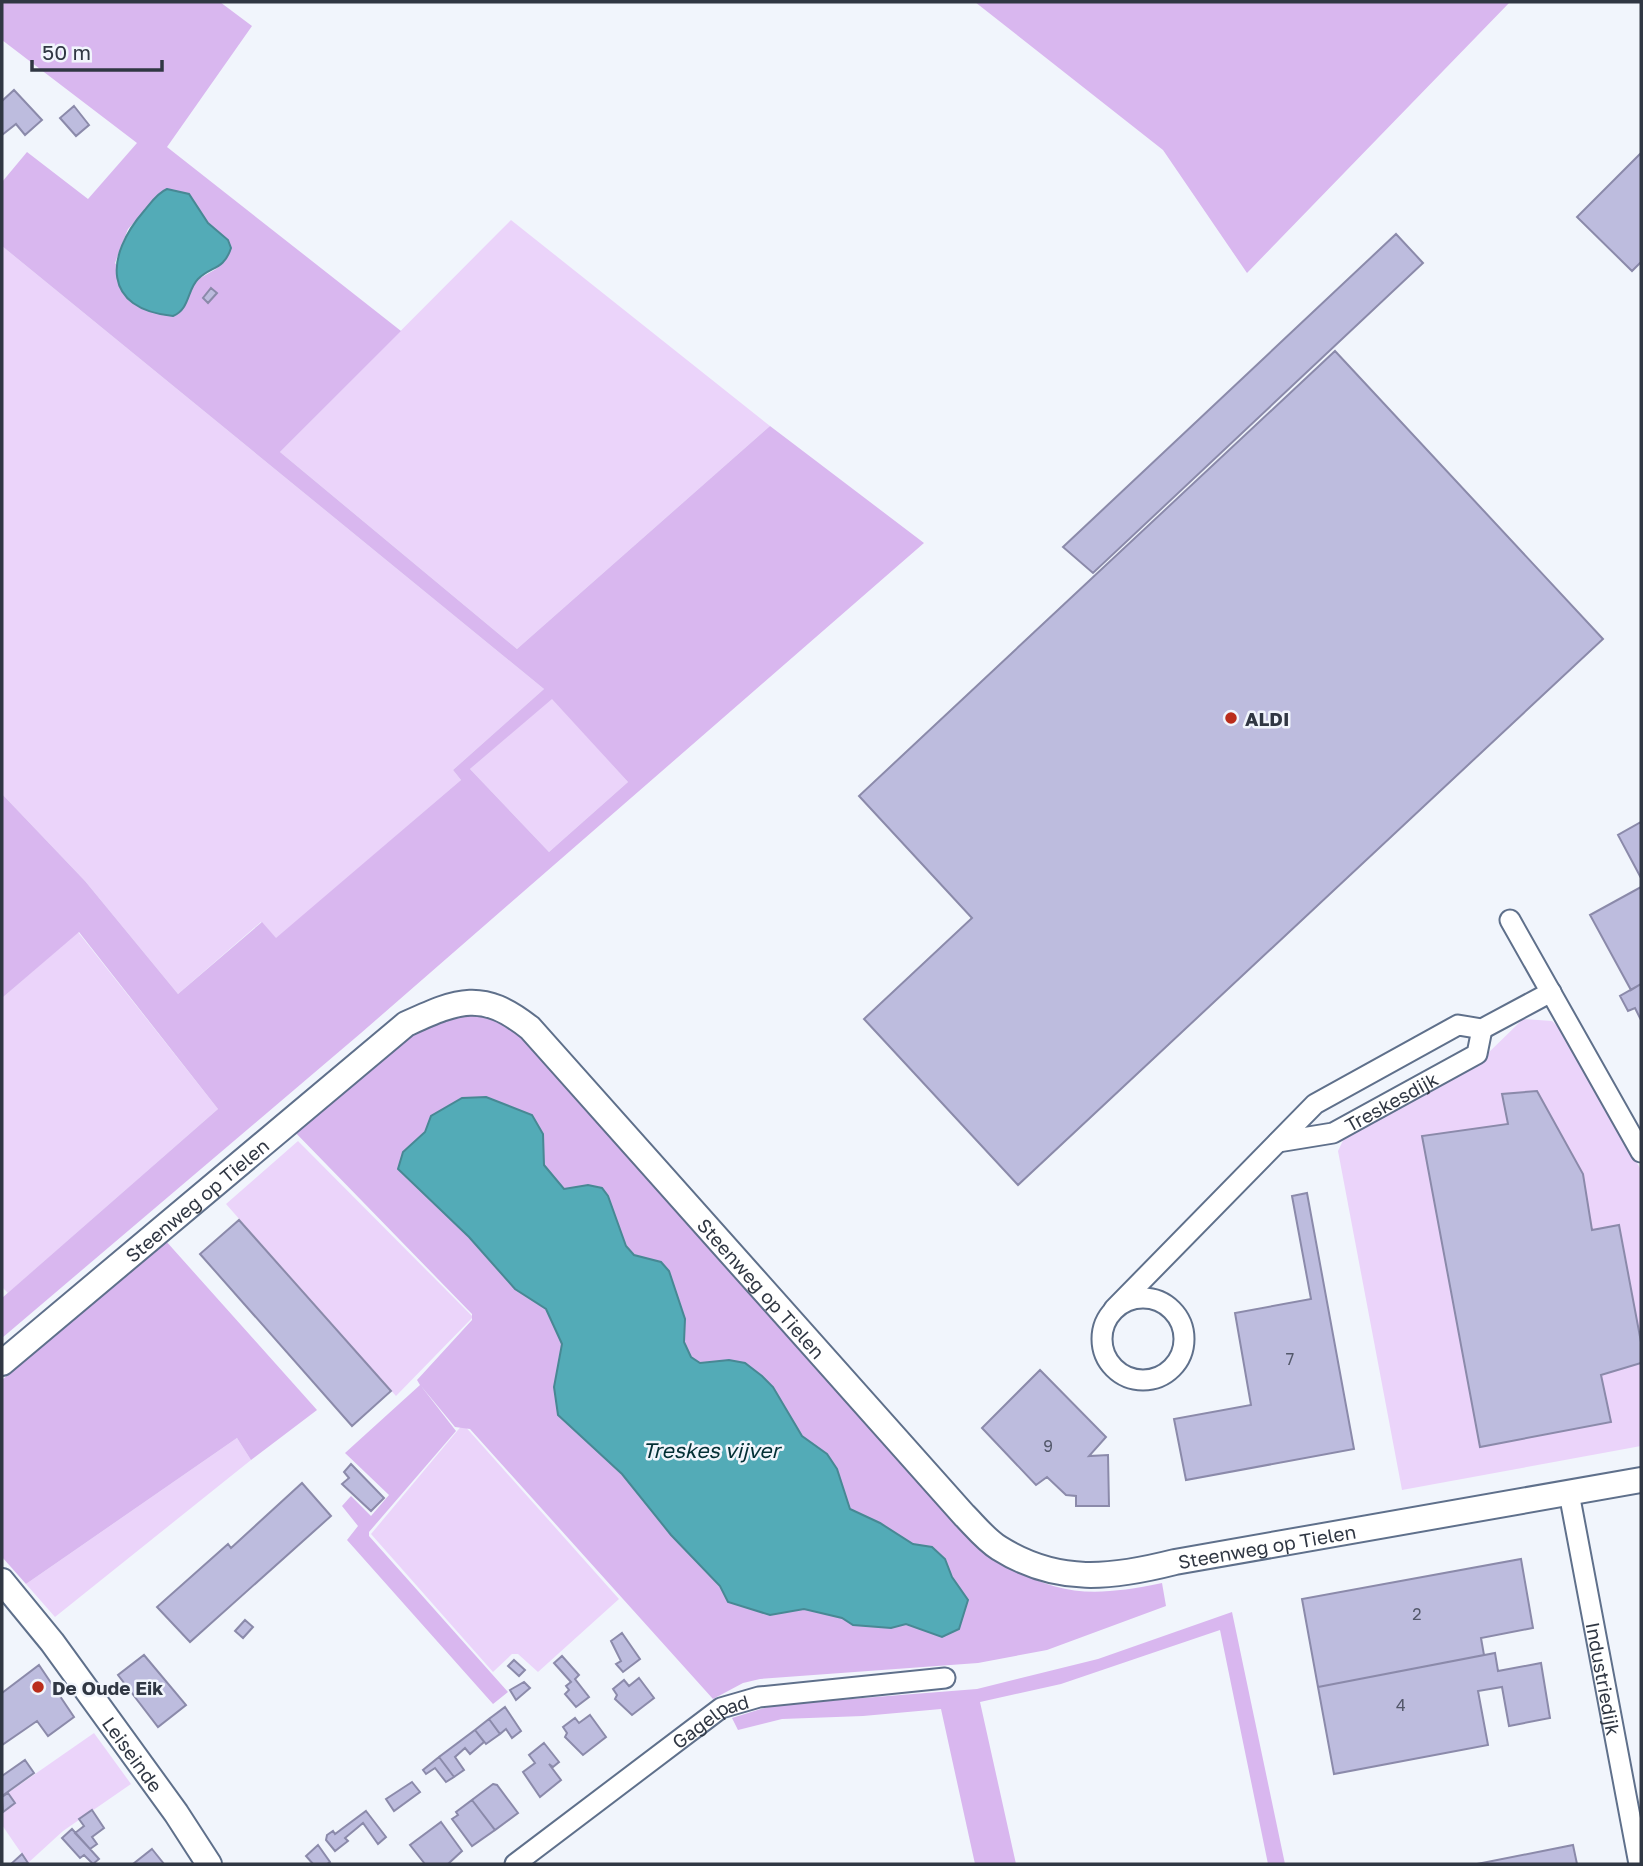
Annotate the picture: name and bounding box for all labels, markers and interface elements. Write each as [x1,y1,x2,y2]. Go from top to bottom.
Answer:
scale bar [32,28,161,72]
text: 50 m [42,39,91,65]
place label: ALDI [1245,707,1289,730]
marker: ALDI [1223,710,1239,726]
street label: Treskesdijk [1341,1066,1442,1136]
street label: Steenweg op Tielen [120,1133,273,1266]
street label: Steenweg op Tielen [693,1213,830,1363]
house number: 7 [1286,1349,1294,1369]
house number: 9 [1043,1436,1053,1456]
water label: Treskes vijver [642,1437,782,1463]
street label: Steenweg op Tielen [1176,1519,1358,1573]
house number: 2 [1412,1604,1422,1624]
street label: Industriedijk [1582,1620,1626,1737]
place label: De Oude Eik [52,1676,163,1699]
marker: De Oude Eik [30,1679,46,1695]
street label: Gagelpad [667,1689,751,1753]
house number: 4 [1396,1695,1406,1715]
street label: Leiseinde [98,1712,168,1796]

